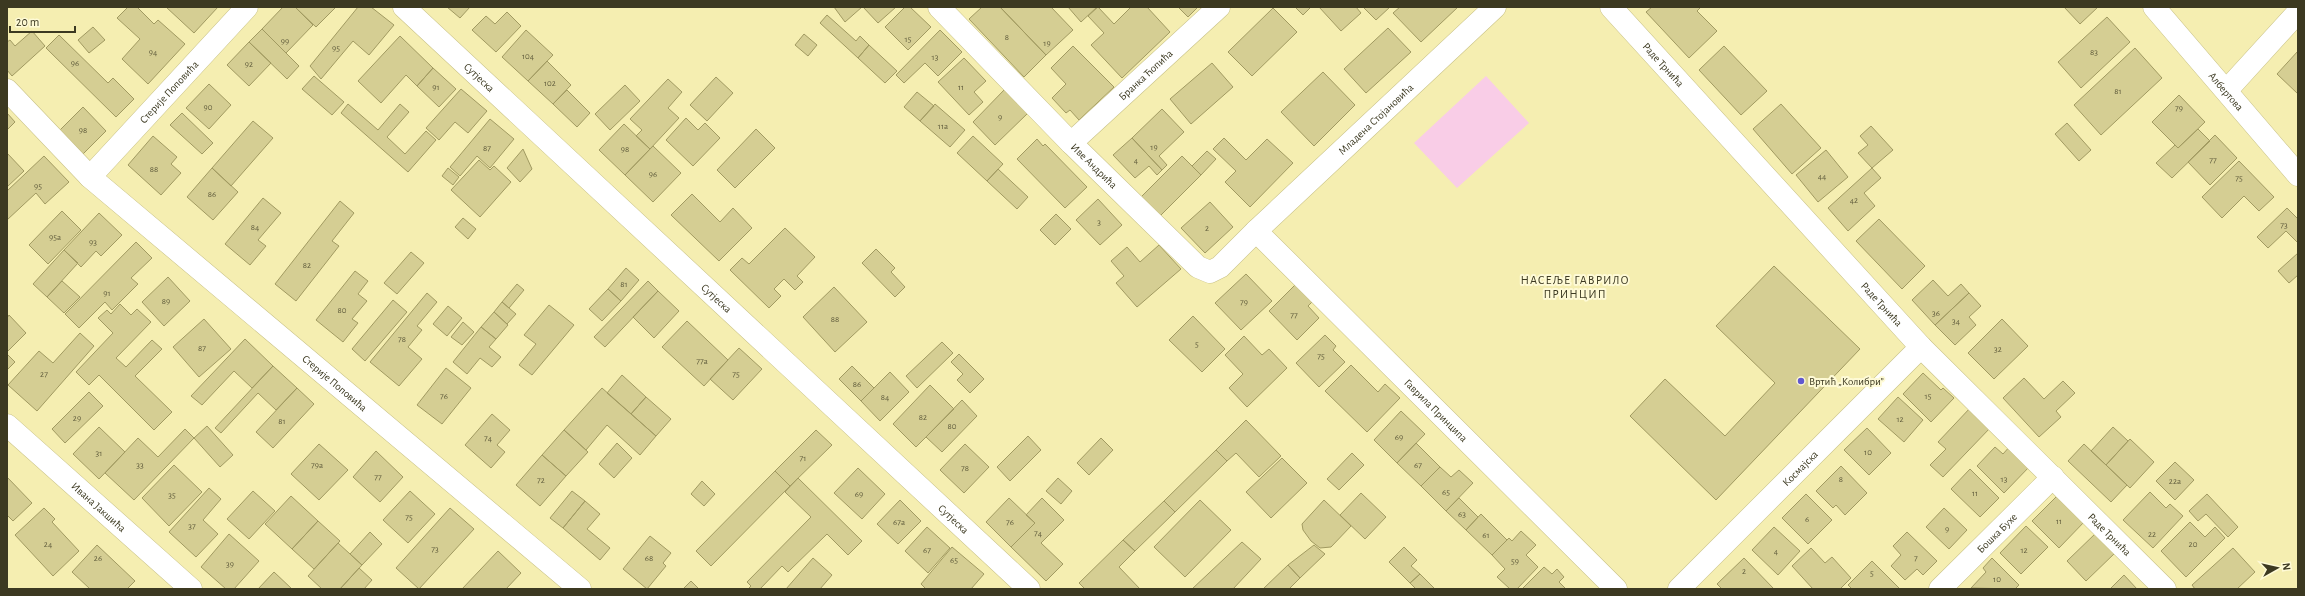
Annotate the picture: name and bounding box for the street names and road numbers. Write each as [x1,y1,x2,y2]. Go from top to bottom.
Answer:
street label: Раде Трнића [1640,41,1686,89]
street label: Бранка Ћопића [1117,48,1175,102]
street label: Стерије Поповића [138,59,201,126]
street label: Сутјеска [462,61,496,94]
street label: Албертова [2206,70,2245,113]
street label: Младена Стојановића [1336,82,1416,157]
street label: Иве Андрића [1069,141,1119,191]
street label: Раде Трнића [1859,280,1904,329]
street label: Сутјеска [699,282,733,315]
street label: Стерије Поповића [300,353,369,413]
street label: Гаврила Принципа [1402,377,1469,444]
street label: Космајска [1780,449,1820,488]
street label: Ивана Јакшића [69,480,128,534]
street label: Сутјеска [936,502,971,536]
street label: Бошка Бухе [1975,511,2019,555]
street label: Раде Трнића [2086,511,2133,558]

